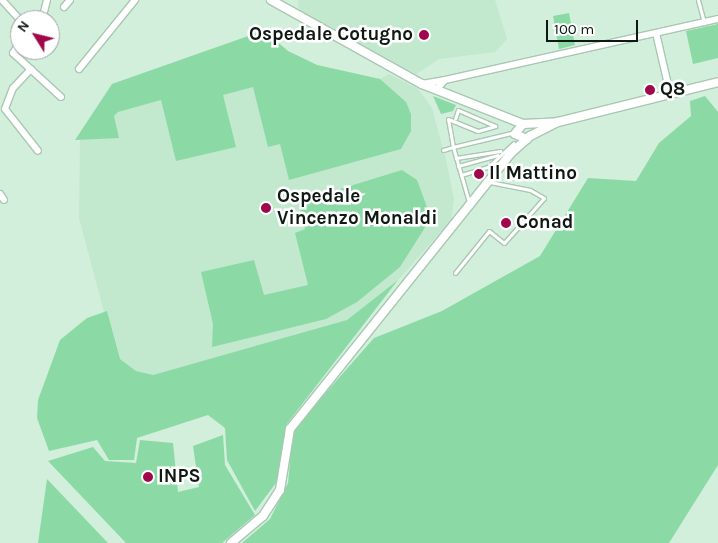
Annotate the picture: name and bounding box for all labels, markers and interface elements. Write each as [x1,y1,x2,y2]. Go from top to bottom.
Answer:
north arrow [10,10,60,60]
scale bar [548,10,640,42]
text: N [13,17,33,36]
text: 100 m [554,20,594,38]
place label: Ospedale Cotugno [249,24,413,46]
marker: Ospedale Cotugno [417,28,431,42]
place label: Q8 [660,79,685,101]
marker: Q8 [644,84,656,96]
place label: Il Mattino [489,163,577,185]
marker: Il Mattino [473,168,485,180]
place label: Ospedale Vincenzo Monaldi [277,186,437,230]
marker: Ospedale Vincenzo Monaldi [259,201,273,215]
place label: Conad [516,212,573,234]
marker: Conad [500,217,512,229]
place label: INPS [158,466,201,488]
marker: INPS [142,471,154,483]

